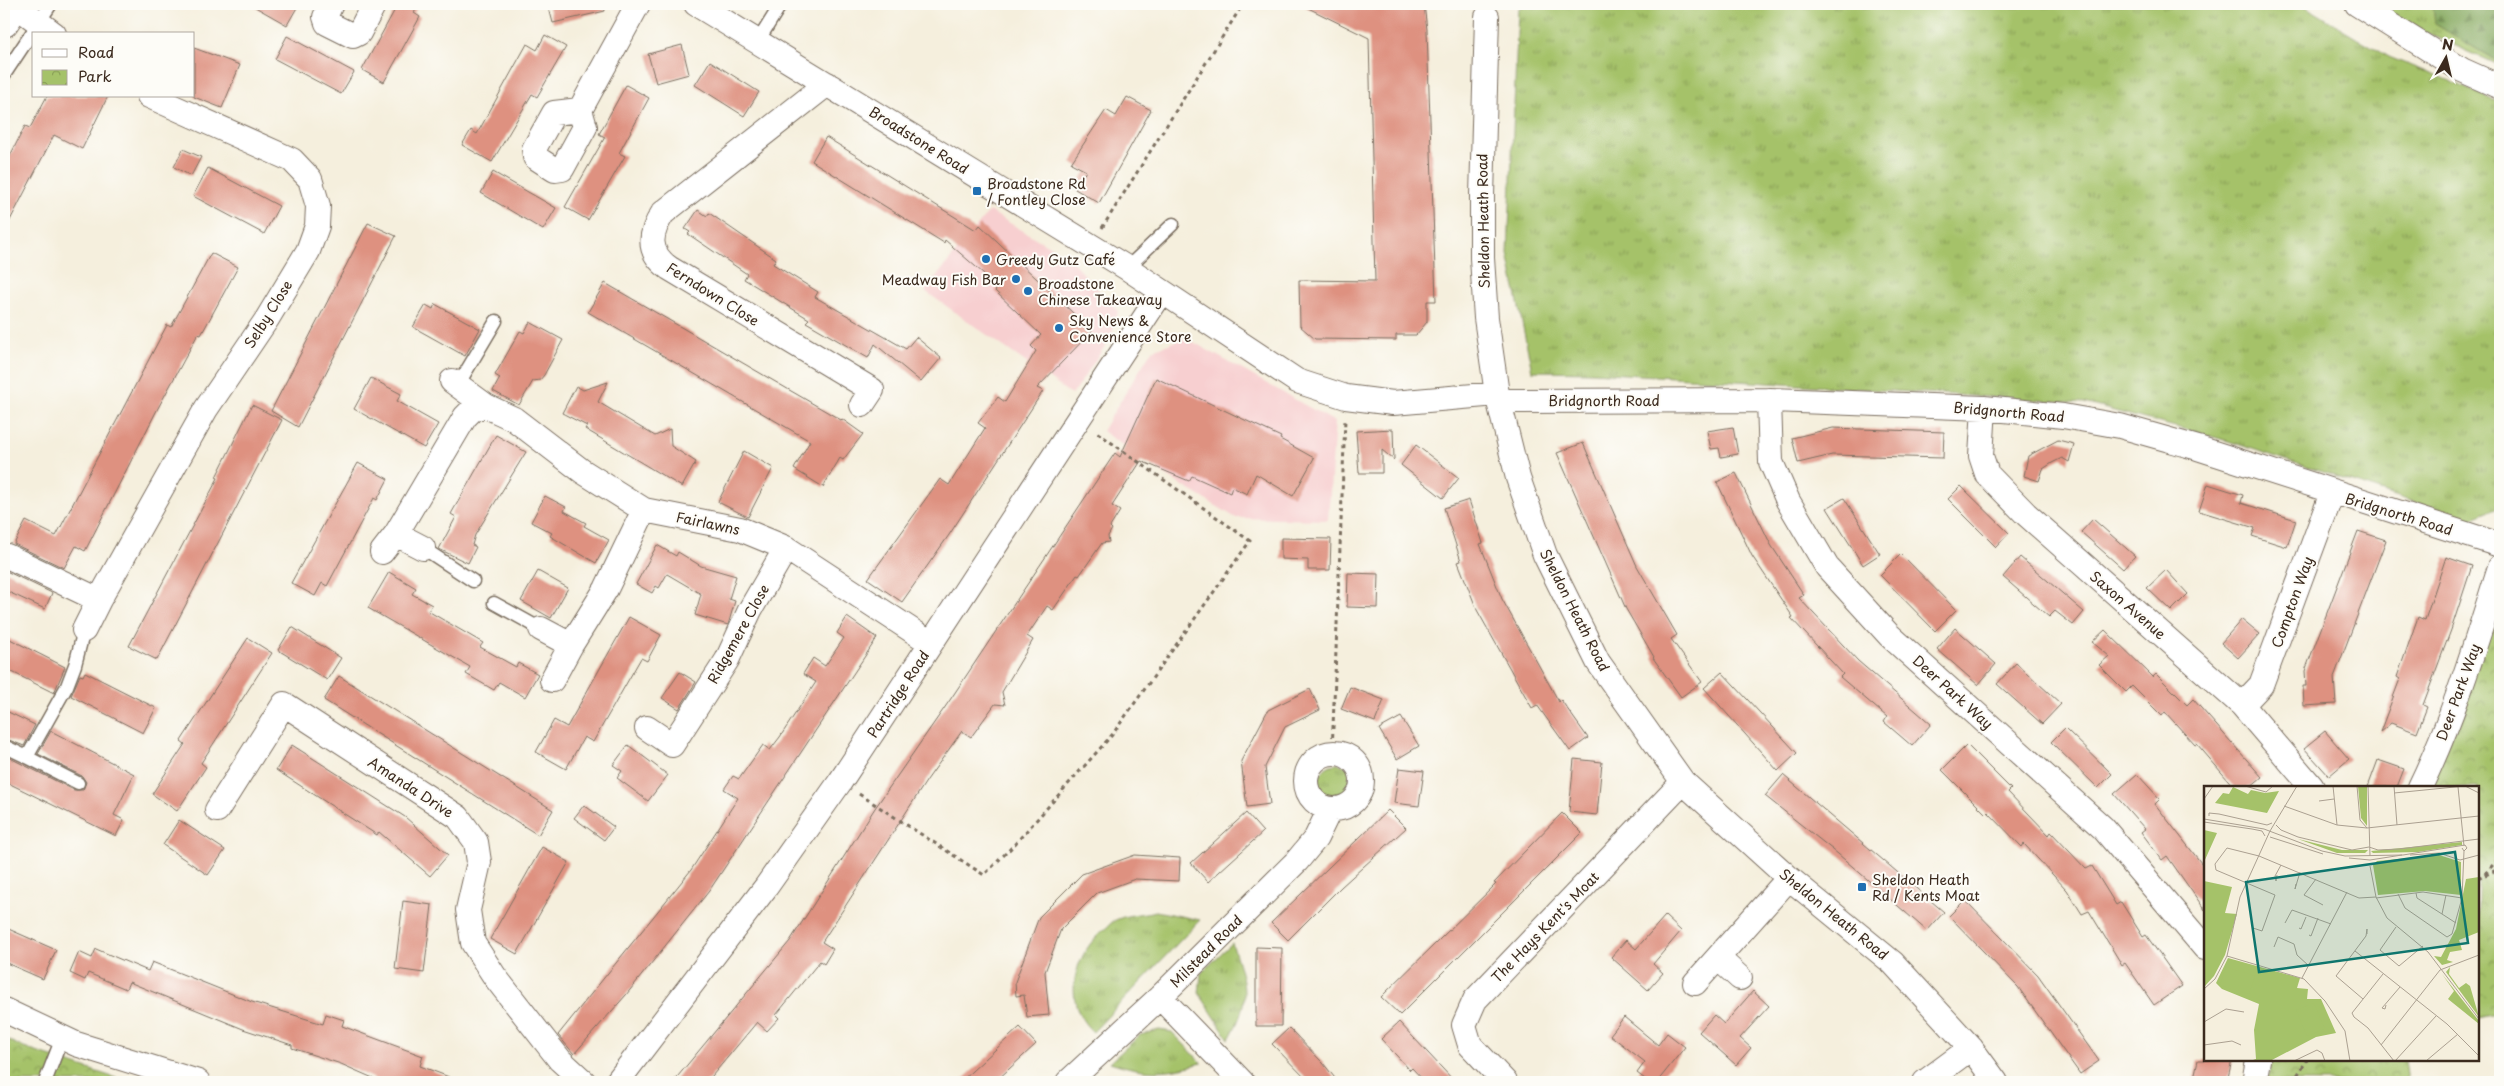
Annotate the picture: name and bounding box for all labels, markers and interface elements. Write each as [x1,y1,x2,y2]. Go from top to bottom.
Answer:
legend [32,32,195,98]
north arrow [2422,32,2472,82]
text: N [2441,33,2455,56]
text: Road [78,40,114,63]
text: Park [78,64,112,87]
street label: Broadstone Road [865,101,973,179]
street label: Sheldon Heath Road [1471,153,1495,289]
place label: Broadstone Rd / Fontley Close [987,173,1086,210]
marker: Broadstone Rd / Fontley Close [971,185,983,197]
place label: Greedy Gutz Café [996,249,1115,270]
marker: Greedy Gutz Café [980,253,992,265]
street label: Ferndown Close [663,257,763,331]
place label: Meadway Fish Bar [882,269,1007,290]
marker: Meadway Fish Bar [1010,273,1022,285]
place label: Broadstone Chinese Takeaway [1038,273,1162,310]
street label: Selby Close [239,276,297,352]
marker: Broadstone Chinese Takeaway [1022,285,1034,297]
place label: Sky News & Convenience Store [1069,310,1191,347]
marker: Sky News & Convenience Store [1053,322,1065,334]
street label: Bridgnorth Road [1548,390,1660,411]
street label: Bridgnorth Road [1953,397,2065,427]
street label: Bridgnorth Road [2343,488,2455,540]
street label: Fairlawns [674,506,742,540]
street label: Sheldon Heath Road [1535,545,1615,675]
street label: Compton Way [2266,553,2318,651]
street label: Saxon Avenue [2085,566,2171,644]
street label: Ridgemere Close [702,581,774,687]
street label: Deer Park Way [2431,640,2485,744]
street label: Partridge Road [862,646,934,742]
street label: Deer Park Way [1908,650,1998,734]
street label: Amanda Drive [364,751,458,823]
inset map [2204,786,2479,1061]
street label: Sheldon Heath Road [1775,863,1893,965]
street label: The Hays Kent's Moat [1486,866,1604,987]
place label: Sheldon Heath Rd / Kents Moat [1872,869,1980,906]
marker: Sheldon Heath Rd / Kents Moat [1856,881,1868,893]
street label: Milstead Road [1165,910,1247,992]

